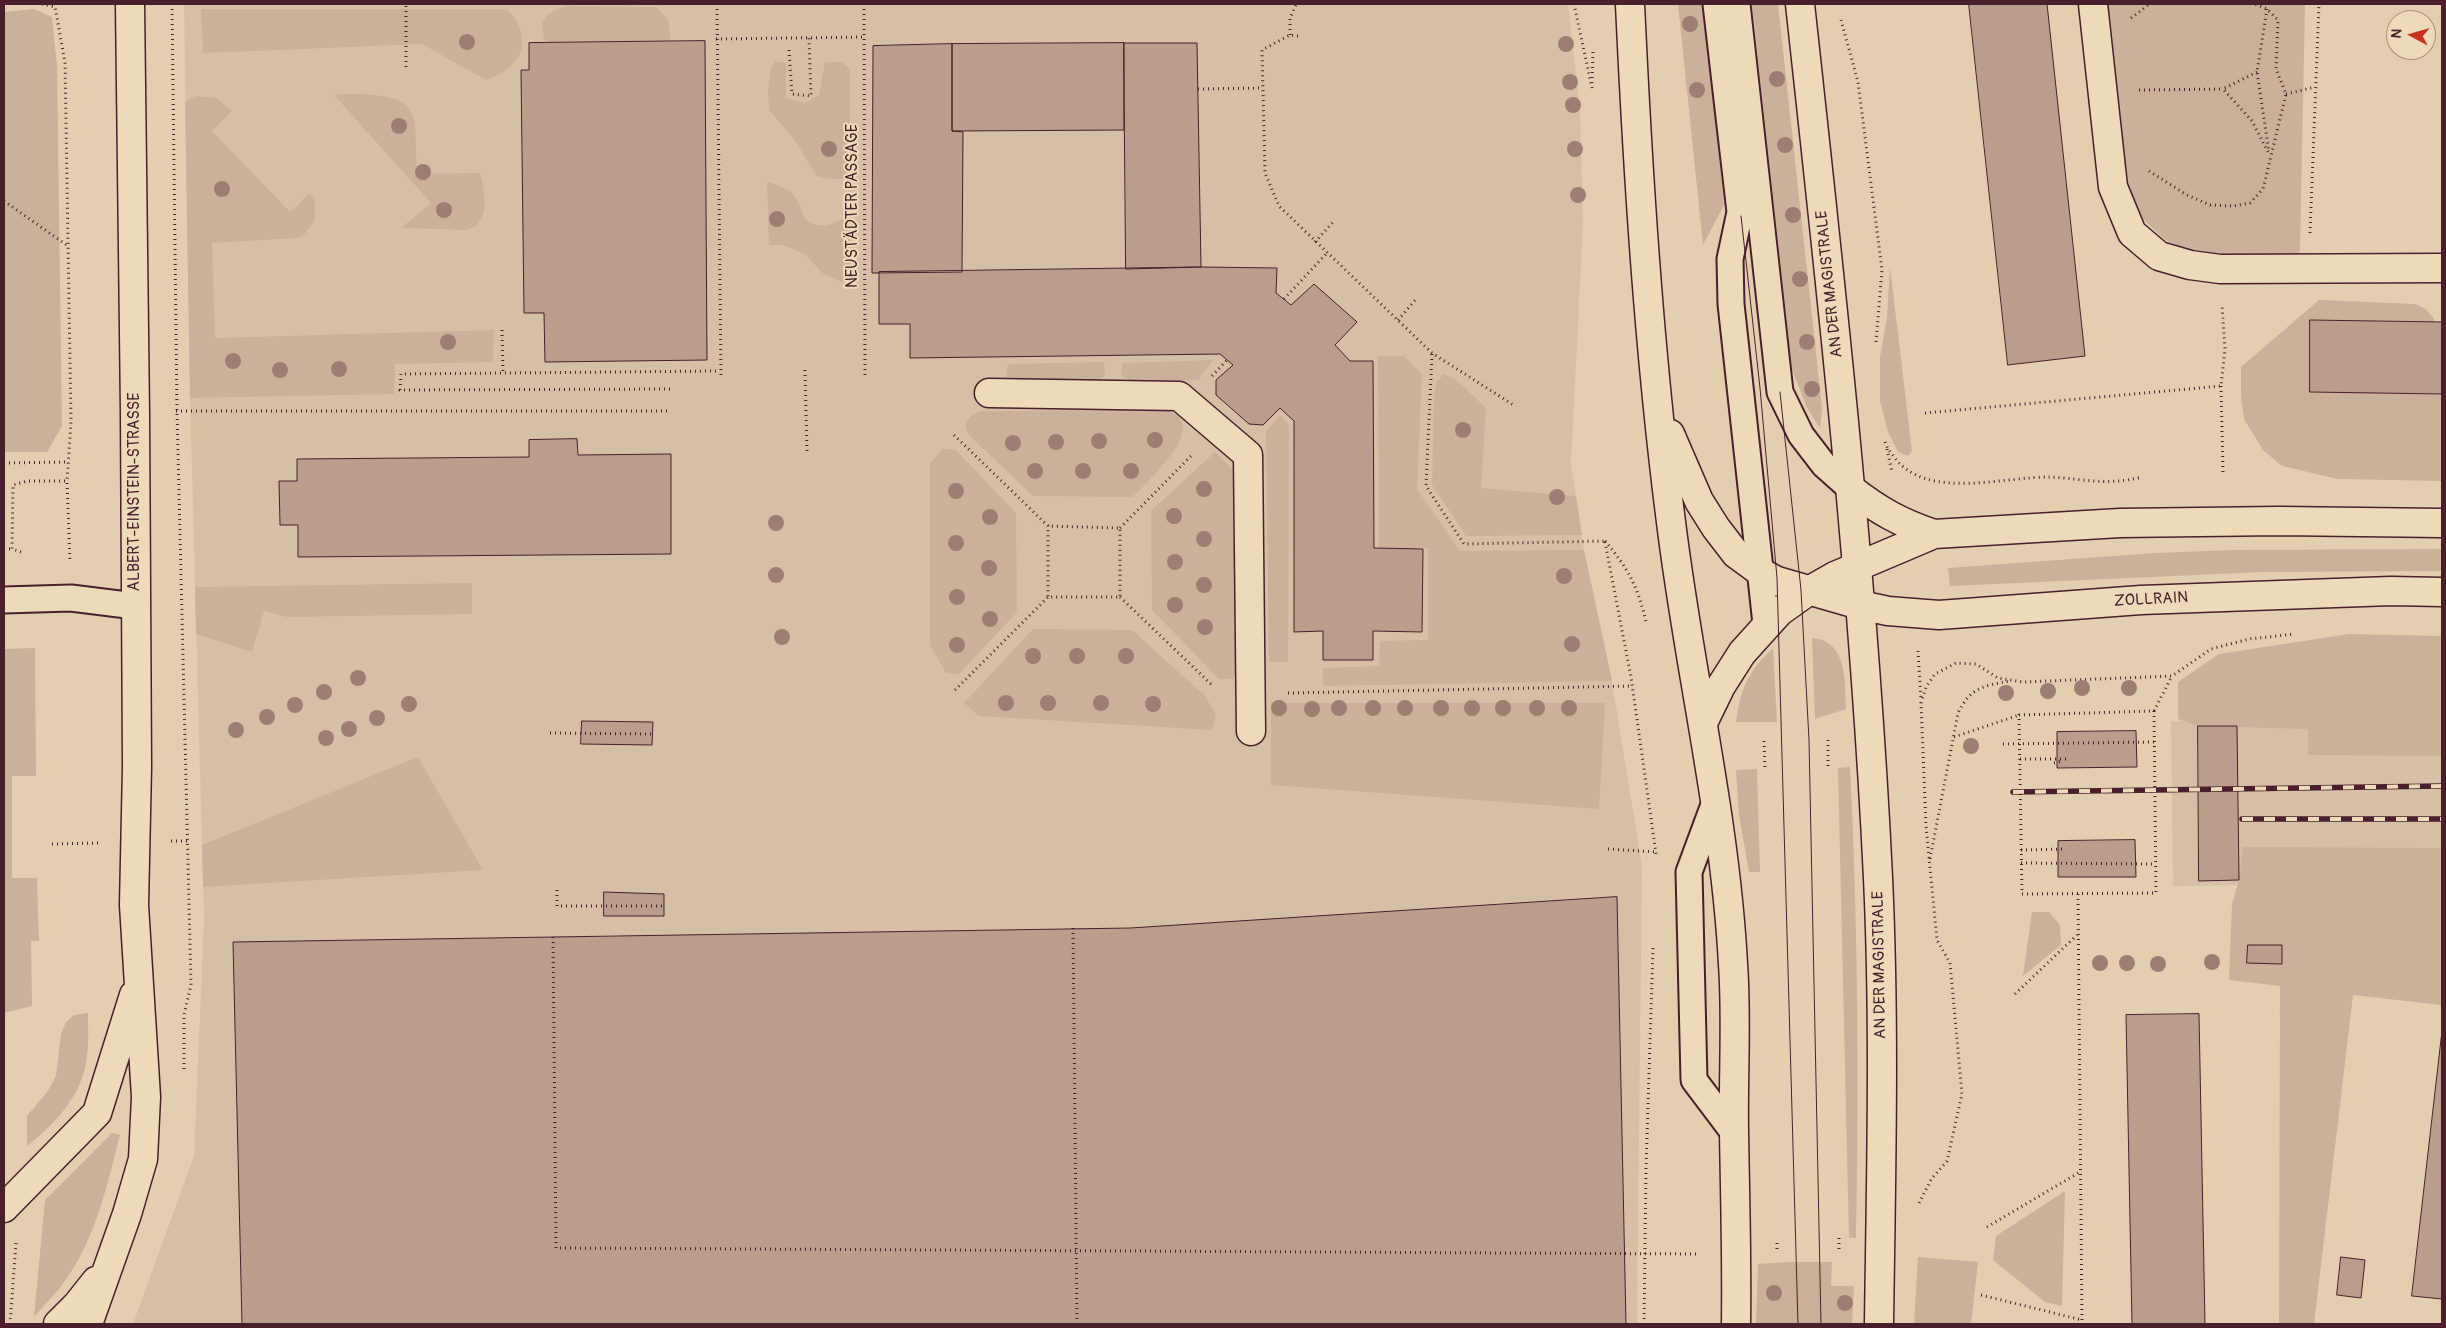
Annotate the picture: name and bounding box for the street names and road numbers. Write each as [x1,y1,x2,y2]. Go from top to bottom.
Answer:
street label: NEUSTÄDTER PASSAGE [843,124,863,288]
street label: AN DER MAGISTRALE [1813,209,1847,359]
street label: ALBERT-EINSTEIN-STRASSE [125,393,145,591]
street label: ZOLLRAIN [2114,588,2188,612]
street label: AN DER MAGISTRALE [1869,891,1891,1039]

